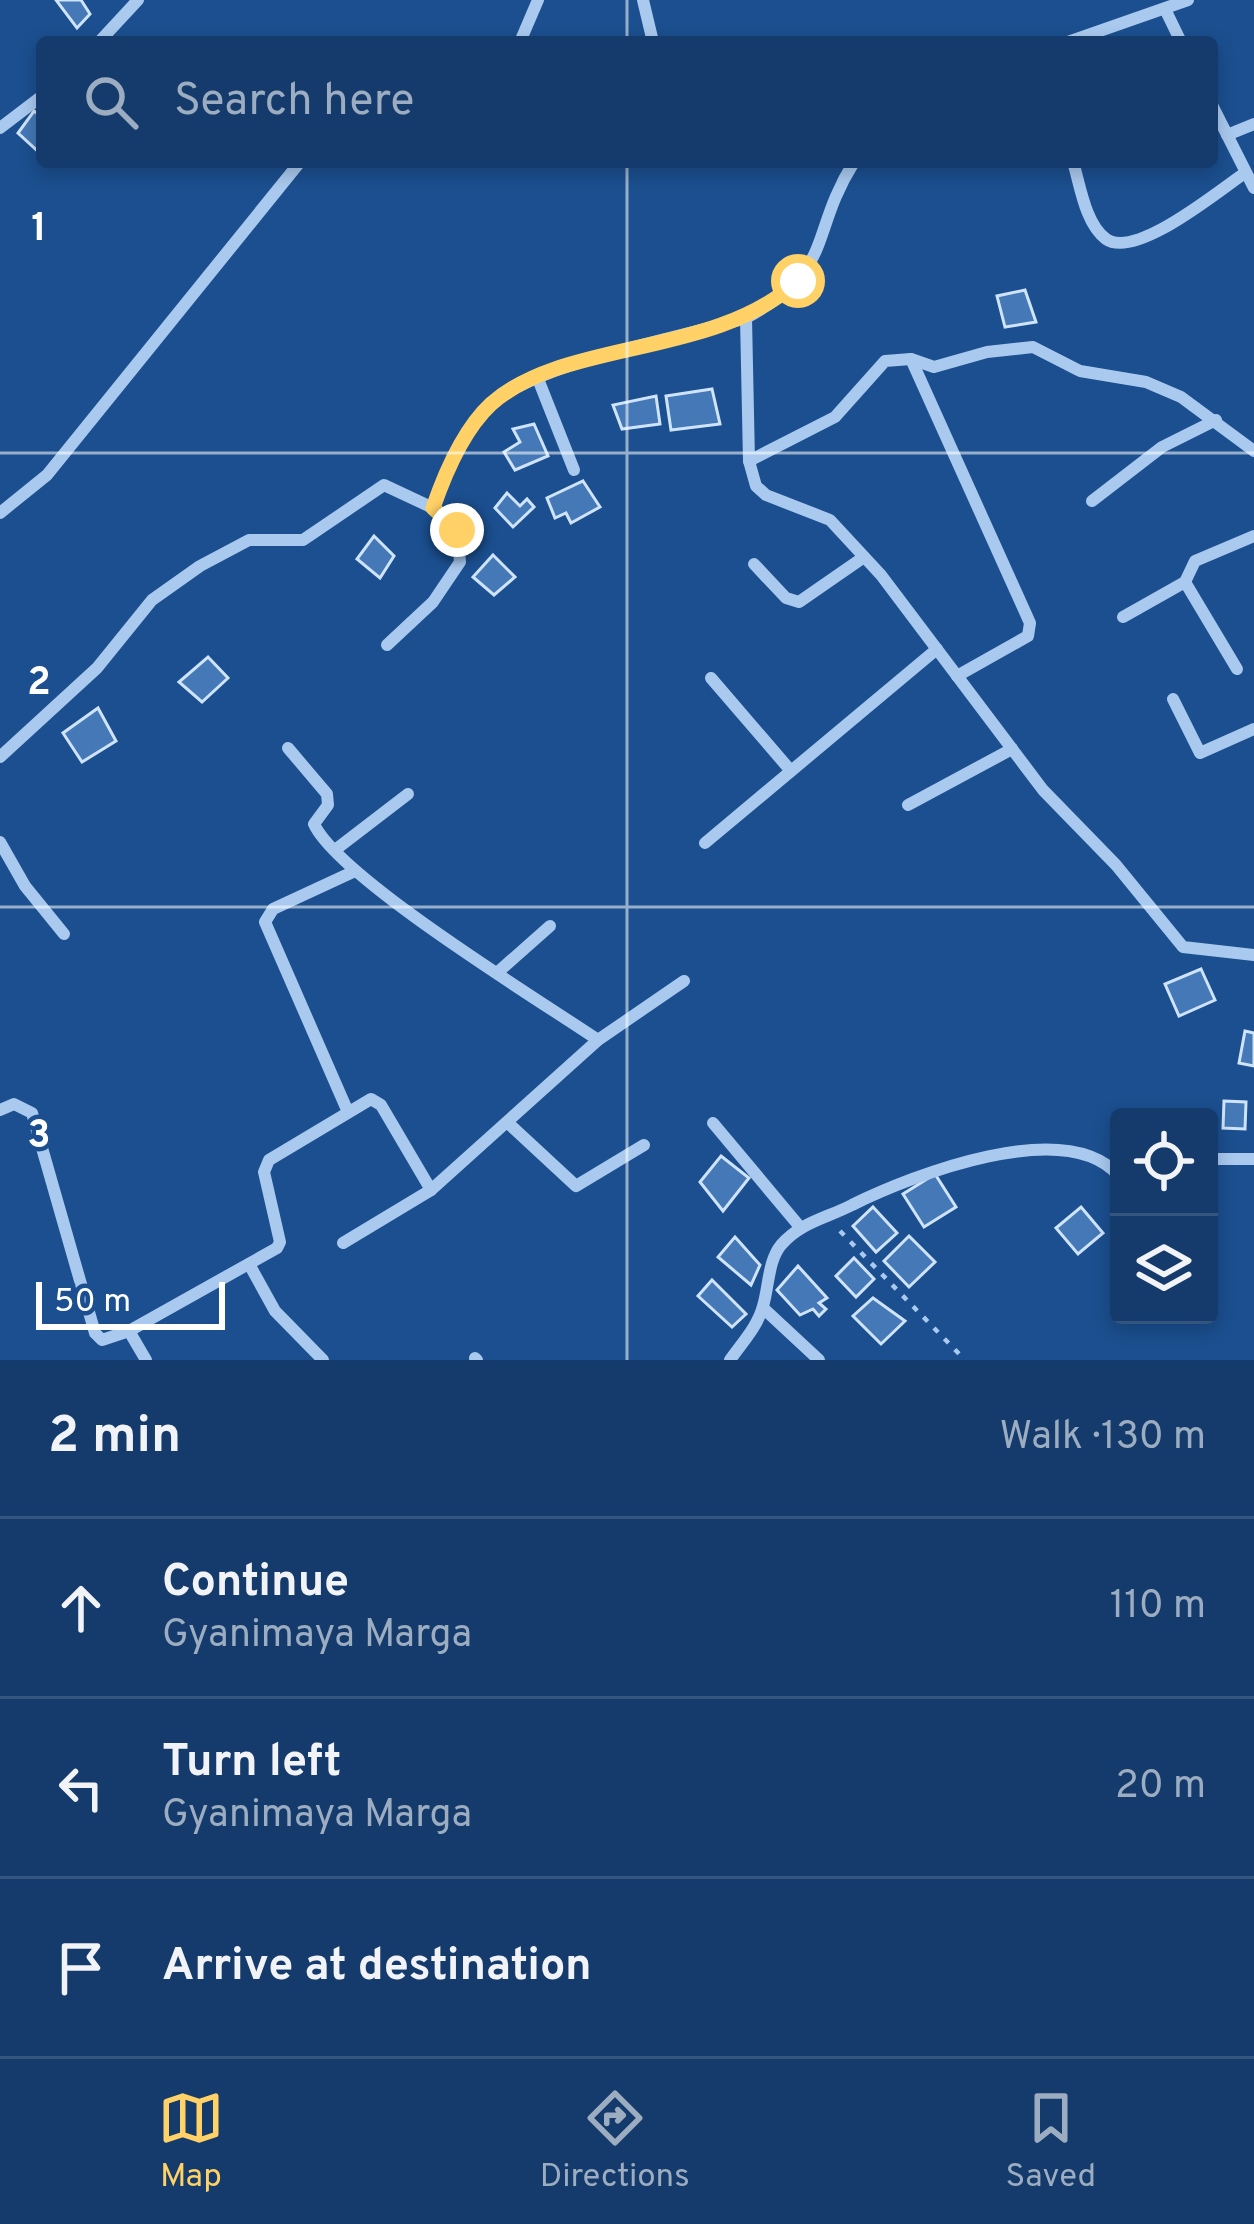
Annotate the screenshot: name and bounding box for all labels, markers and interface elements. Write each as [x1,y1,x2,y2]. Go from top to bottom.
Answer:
search box [36,36,1218,168]
icon: search [78,69,144,135]
text: Search here [174,74,414,131]
text: 1 [31,206,47,255]
route start [771,254,825,308]
route end [430,503,484,557]
text: 2 [27,660,51,709]
map controls [1110,1108,1218,1324]
button: locate [1110,1108,1218,1216]
text: 3 [27,1113,51,1162]
button: layers [1110,1216,1218,1324]
scale bar [36,1276,225,1329]
text: 50 m [54,1282,131,1324]
text: 2 min [48,1406,181,1471]
text: Walk · 130 m [1000,1414,1206,1463]
text: Continue [162,1555,349,1612]
icon: ahead [48,1575,114,1641]
text: 110 m [1110,1583,1206,1632]
text: Gyanimaya Marga [162,1612,472,1661]
text: Turn left [162,1735,341,1792]
icon: left [48,1755,114,1821]
text: 20 m [1115,1763,1206,1812]
text: Gyanimaya Marga [162,1792,472,1841]
icon: arrive [48,1935,114,2001]
text: Arrive at destination [162,1939,592,1996]
tab: Map [158,2085,224,2199]
tab: Directions [540,2085,690,2199]
tab: Saved [1005,2085,1096,2199]

